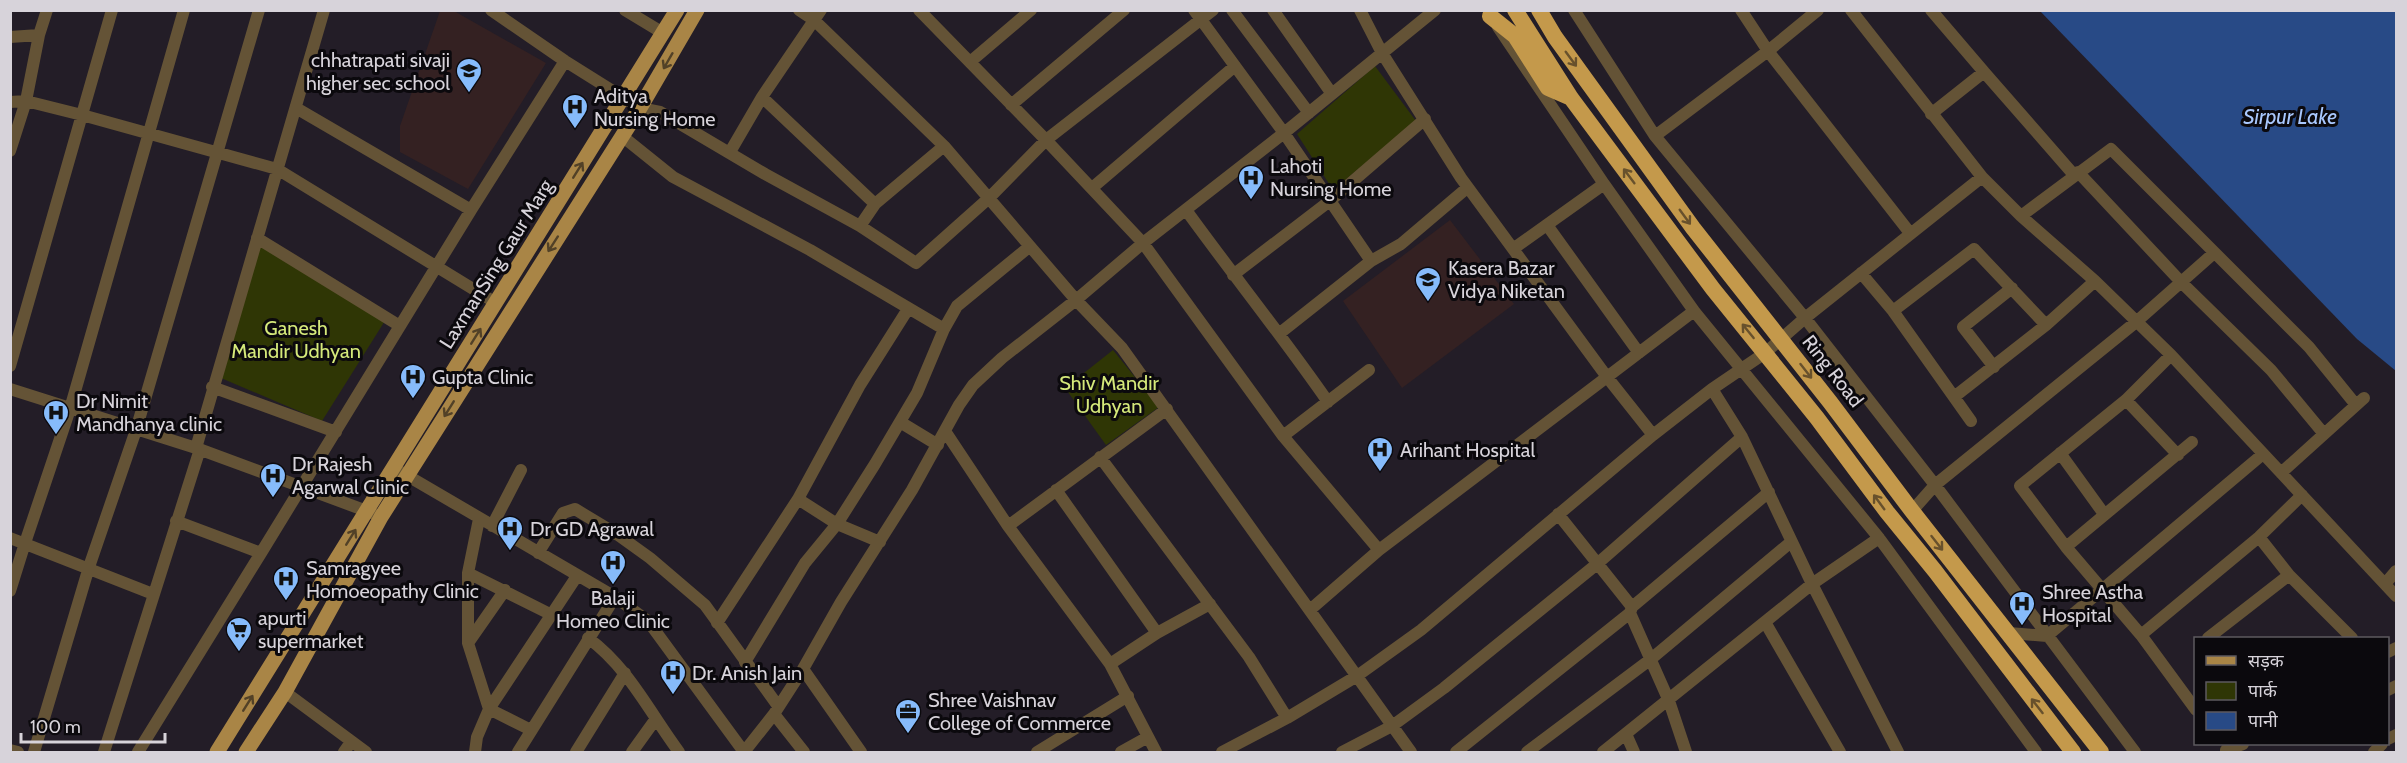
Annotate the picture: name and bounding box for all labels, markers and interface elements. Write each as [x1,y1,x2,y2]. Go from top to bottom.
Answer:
place label: chhatrapati sivaji higher sec school [306,48,450,95]
one-way arrow [1565,51,1578,67]
one-way arrow [661,52,673,69]
school or university icon: chhatrapati sivaji higher sec school [454,56,484,94]
place label: Aditya Nursing Home [594,84,715,131]
hospital icon: Aditya Nursing Home [560,92,590,130]
water label: Sirpur Lake [2243,104,2337,129]
place label: Lahoti Nursing Home [1270,154,1391,201]
one-way arrow [573,162,585,179]
hospital icon: Lahoti Nursing Home [1236,163,1266,201]
one-way arrow [1623,169,1635,185]
street label: LaxmanSing Gaur Marg [434,174,558,353]
one-way arrow [1679,209,1692,225]
one-way arrow [547,235,559,252]
place label: Kasera Bazar Vidya Niketan [1448,256,1565,303]
school or university icon: Kasera Bazar Vidya Niketan [1413,265,1443,303]
park label: Ganesh Mandir Udhyan [231,316,361,363]
one-way arrow [1741,323,1754,339]
one-way arrow [470,328,482,345]
street label: Ring Road [1797,330,1869,412]
hospital icon: Gupta Clinic [398,362,428,400]
one-way arrow [1799,363,1812,379]
place label: Gupta Clinic [432,365,533,389]
park label: Shiv Mandir Udhyan [1059,371,1159,418]
place label: Dr Nimit Mandhanya clinic [76,389,222,436]
hospital icon: Dr Nimit Mandhanya clinic [41,398,71,436]
one-way arrow [443,400,455,417]
hospital icon: Arihant Hospital [1365,435,1395,473]
place label: Arihant Hospital [1400,438,1535,462]
place label: Dr Rajesh Agarwal Clinic [292,452,409,499]
hospital icon: Dr Rajesh Agarwal Clinic [258,461,288,499]
one-way arrow [1873,495,1886,511]
hospital icon: Dr GD Agrawal [495,514,525,552]
place label: Dr GD Agrawal [530,517,654,541]
one-way arrow [344,529,357,546]
one-way arrow [1930,534,1943,550]
hospital icon: Balaji Homeo Clinic [598,548,628,586]
place label: Samragyee Homoeopathy Clinic [306,556,479,603]
hospital icon: Samragyee Homoeopathy Clinic [271,564,301,602]
place label: Shree Astha Hospital [2042,580,2144,627]
place label: Balaji Homeo Clinic [556,586,670,633]
hospital icon: Shree Astha Hospital [2007,589,2037,627]
place label: apurti supermarket [258,606,364,653]
supermarket icon: apurti supermarket [224,615,254,653]
legend [2194,637,2389,745]
text: सड़क [2248,650,2285,672]
hospital icon: Dr. Anish Jain [658,658,688,696]
place label: Dr. Anish Jain [692,661,802,685]
text: पार्क [2248,680,2278,702]
place label: Shree Vaishnav College of Commerce [928,688,1111,735]
one-way arrow [242,695,254,712]
office icon: Shree Vaishnav College of Commerce [893,697,923,735]
one-way arrow [2031,699,2044,715]
scale bar [21,706,165,744]
text: पानी [2248,710,2278,732]
text: 100 m [30,716,81,738]

